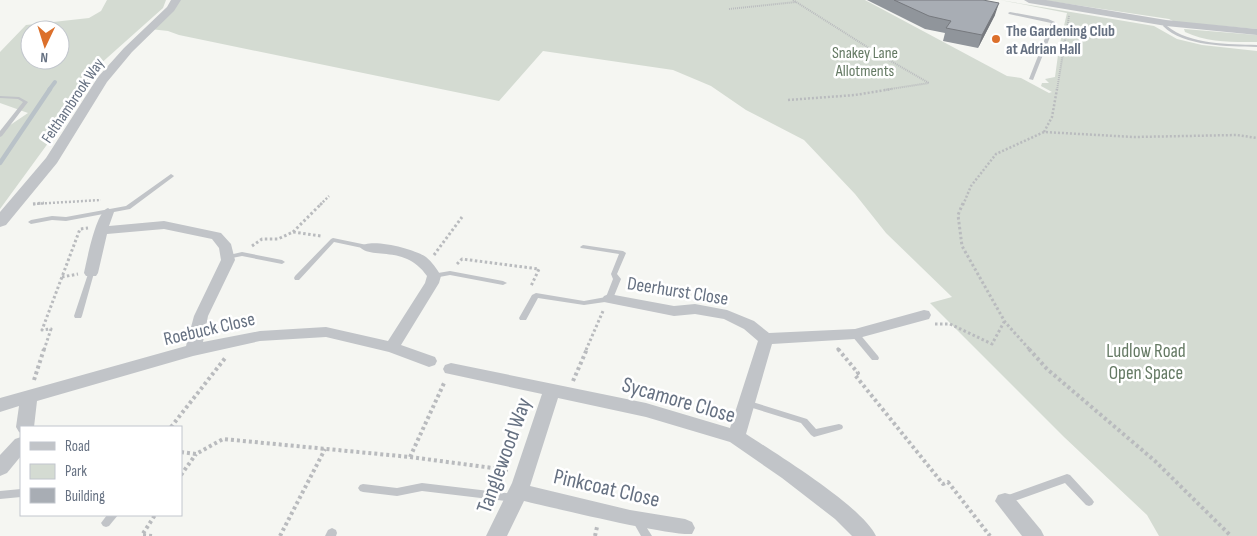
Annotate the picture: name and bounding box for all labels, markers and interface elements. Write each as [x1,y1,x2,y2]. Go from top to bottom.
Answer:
north arrow [20,20,70,70]
place label: The Gardening Club at Adrian Hall [1006,22,1115,59]
marker: The Gardening Club at Adrian Hall [990,33,1002,45]
park label: Snakey Lane Allotments [832,44,898,81]
text: N [40,49,48,66]
street label: Felthambrook Way [38,55,109,147]
street label: Deerhurst Close [626,272,730,311]
street label: Roebuck Close [162,308,257,351]
park label: Ludlow Road Open Space [1106,340,1186,385]
street label: Sycamore Close [619,371,738,430]
street label: Tanglewood Way [471,394,538,517]
legend [20,426,182,516]
text: Road [65,437,90,456]
text: Park [65,462,87,481]
street label: Pinkcoat Close [551,463,662,514]
text: Building [65,487,105,506]

